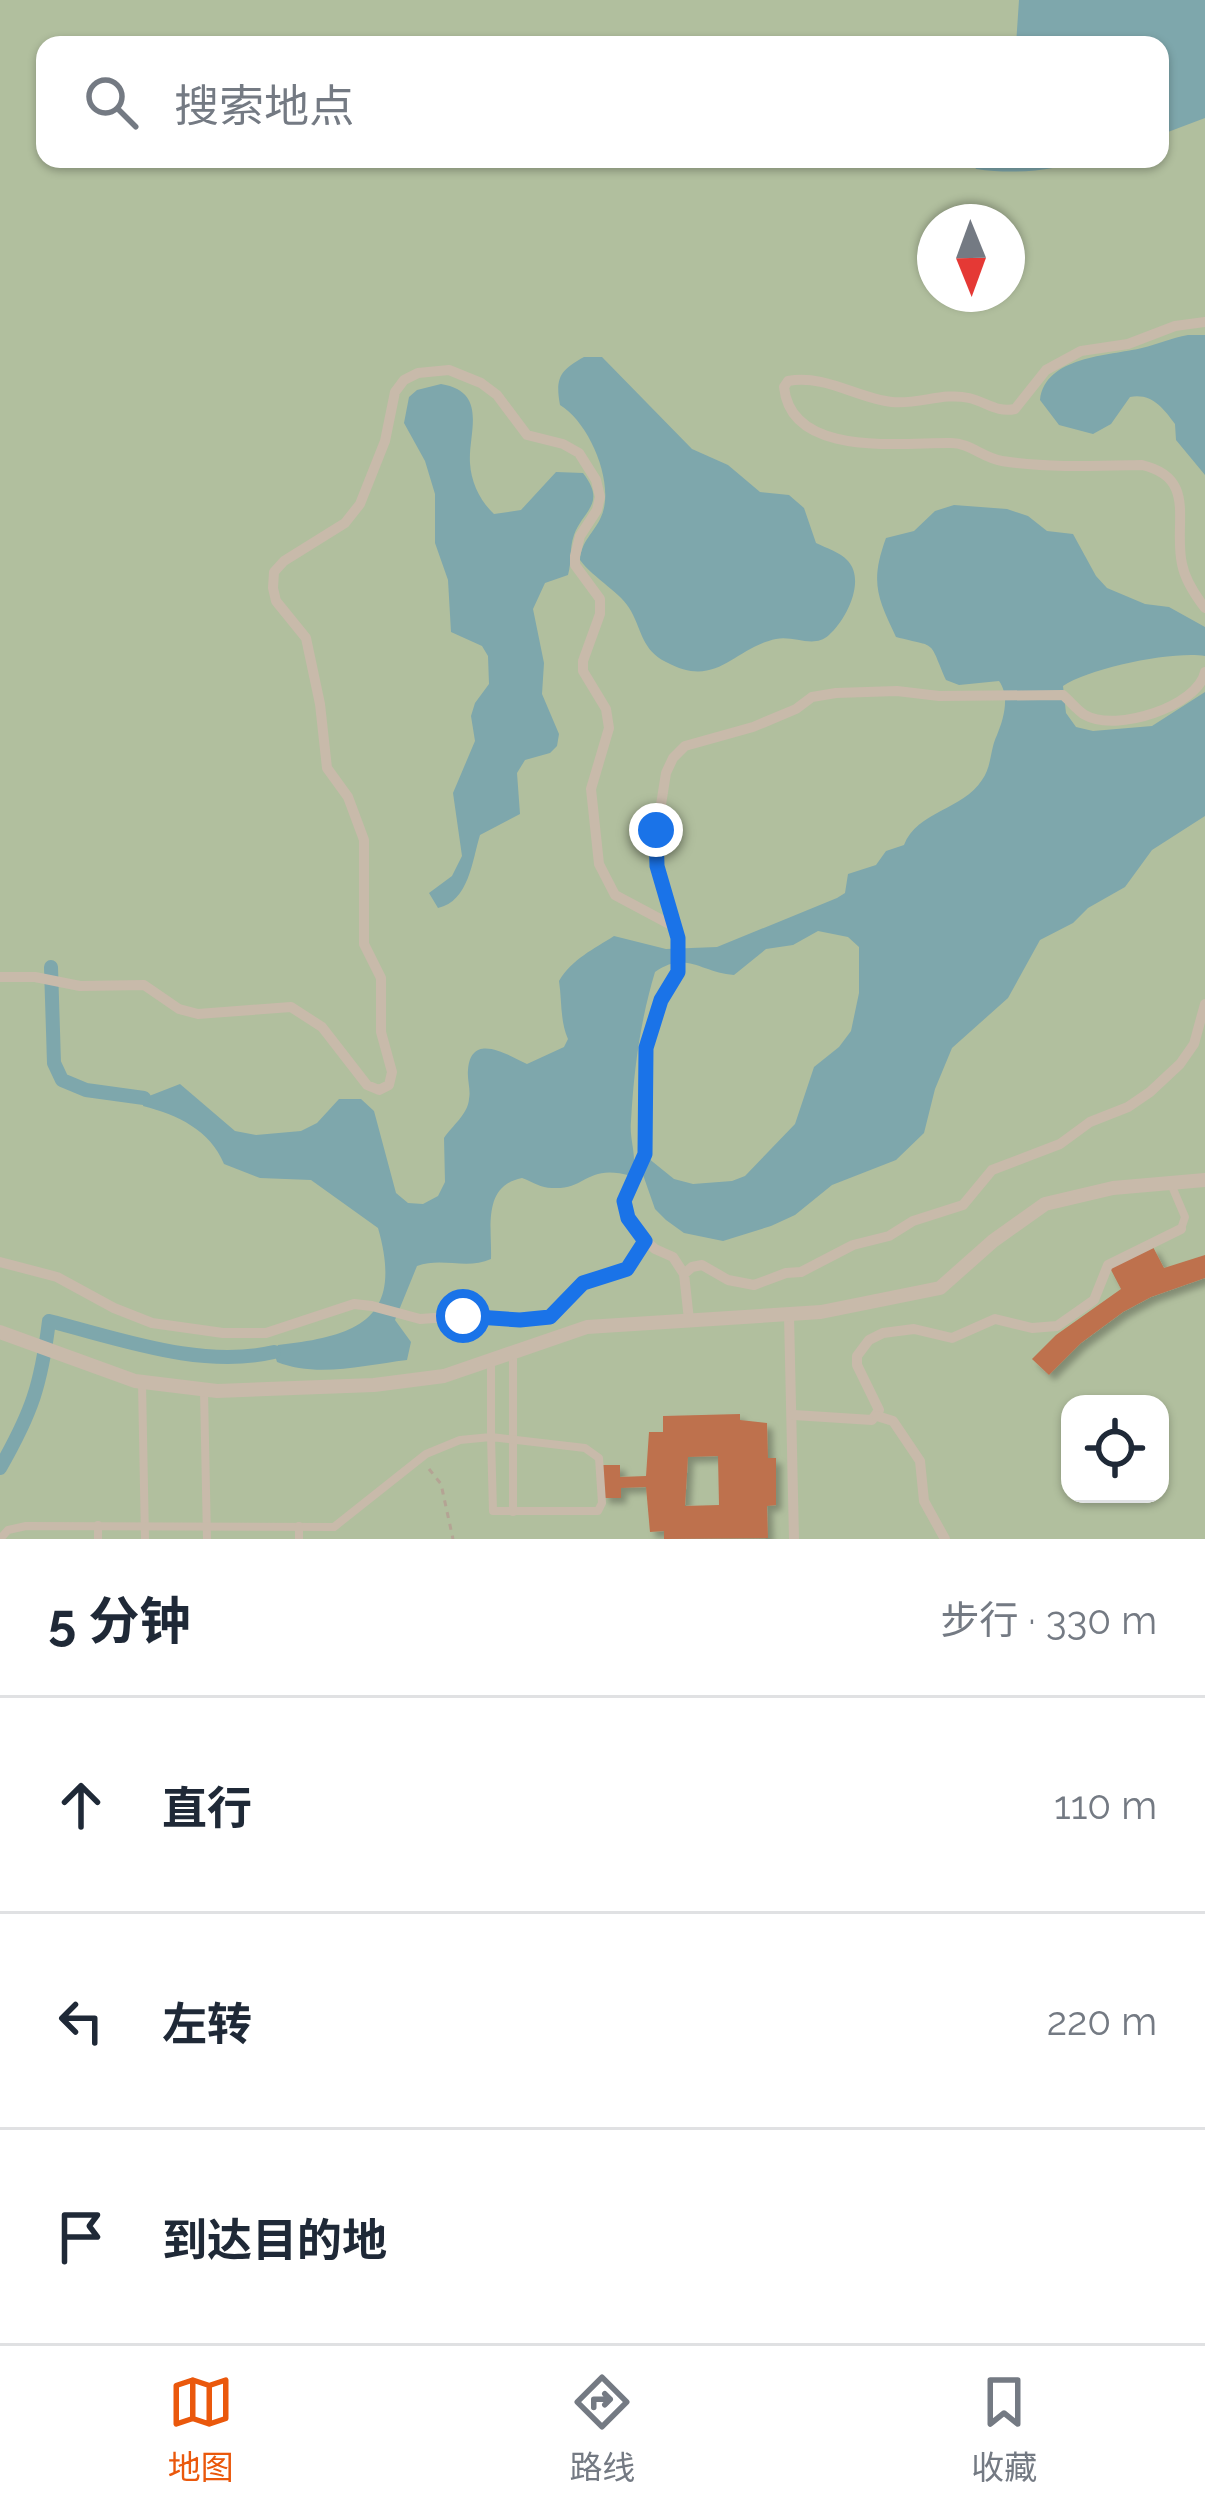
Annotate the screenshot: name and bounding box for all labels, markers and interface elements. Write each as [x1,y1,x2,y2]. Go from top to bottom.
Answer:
search box [36,36,1169,168]
icon: search [78,69,144,135]
text: 搜索地点 [174,80,354,133]
north arrow [917,204,1025,312]
route end [629,803,683,857]
route start [436,1289,490,1343]
map controls [1061,1395,1169,1503]
button: locate [1061,1395,1169,1503]
text: 5 分钟 [48,1591,191,1651]
text: 步行 · 330 m [940,1597,1157,1643]
icon: ahead [48,1772,114,1838]
text: 直行 [162,1782,252,1835]
text: 110 m [1054,1782,1157,1828]
icon: left [48,1988,114,2054]
text: 左转 [162,1998,252,2051]
text: 220 m [1047,1998,1157,2044]
icon: arrive [48,2204,114,2270]
text: 到达目的地 [162,2214,387,2267]
tab: 地图 [168,2369,234,2489]
tab: 路线 [569,2369,635,2489]
tab: 收藏 [971,2369,1037,2489]

